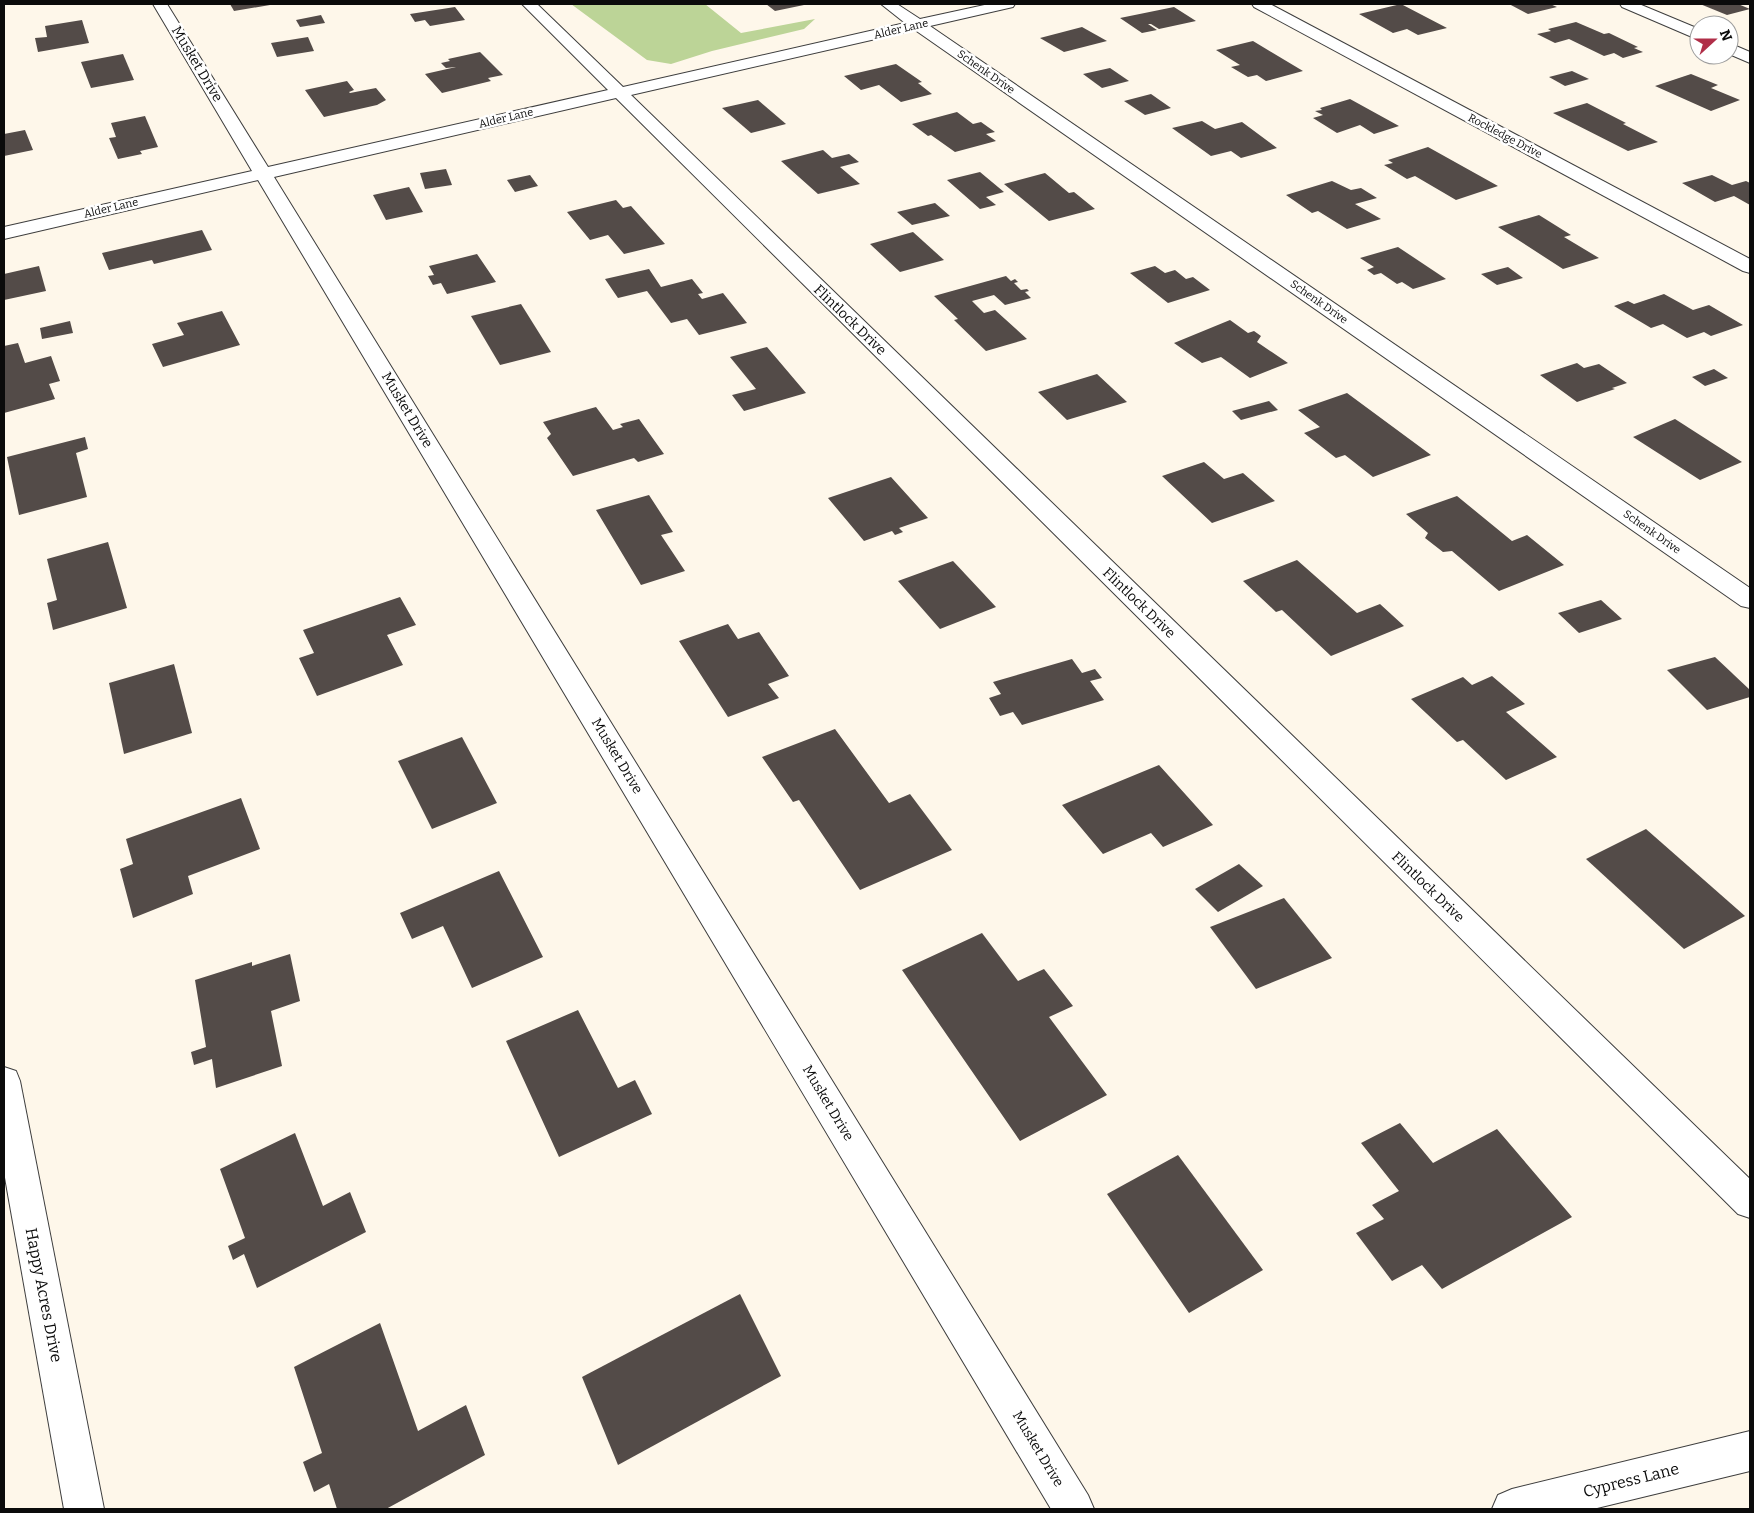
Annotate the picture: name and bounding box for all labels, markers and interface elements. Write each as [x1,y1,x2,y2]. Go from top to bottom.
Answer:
north arrow [1689,15,1739,65]
street label: Alder Lane [873,16,929,42]
street label: Musket Drive [168,23,226,105]
text: N [1716,27,1736,44]
street label: Schenk Drive [955,47,1017,97]
street label: Alder Lane [478,105,534,131]
street label: Rockledge Drive [1466,111,1544,161]
street label: Alder Lane [83,195,139,221]
street label: Schenk Drive [1288,277,1350,327]
street label: Flintlock Drive [810,281,890,359]
street label: Musket Drive [378,369,436,451]
street label: Schenk Drive [1621,507,1683,557]
street label: Flintlock Drive [1099,564,1179,642]
street label: Musket Drive [588,715,646,797]
street label: Flintlock Drive [1388,848,1468,926]
street label: Musket Drive [799,1062,857,1144]
street label: Happy Acres Drive [22,1226,66,1364]
street label: Musket Drive [1009,1408,1067,1490]
street label: Cypress Lane [1581,1459,1681,1501]

